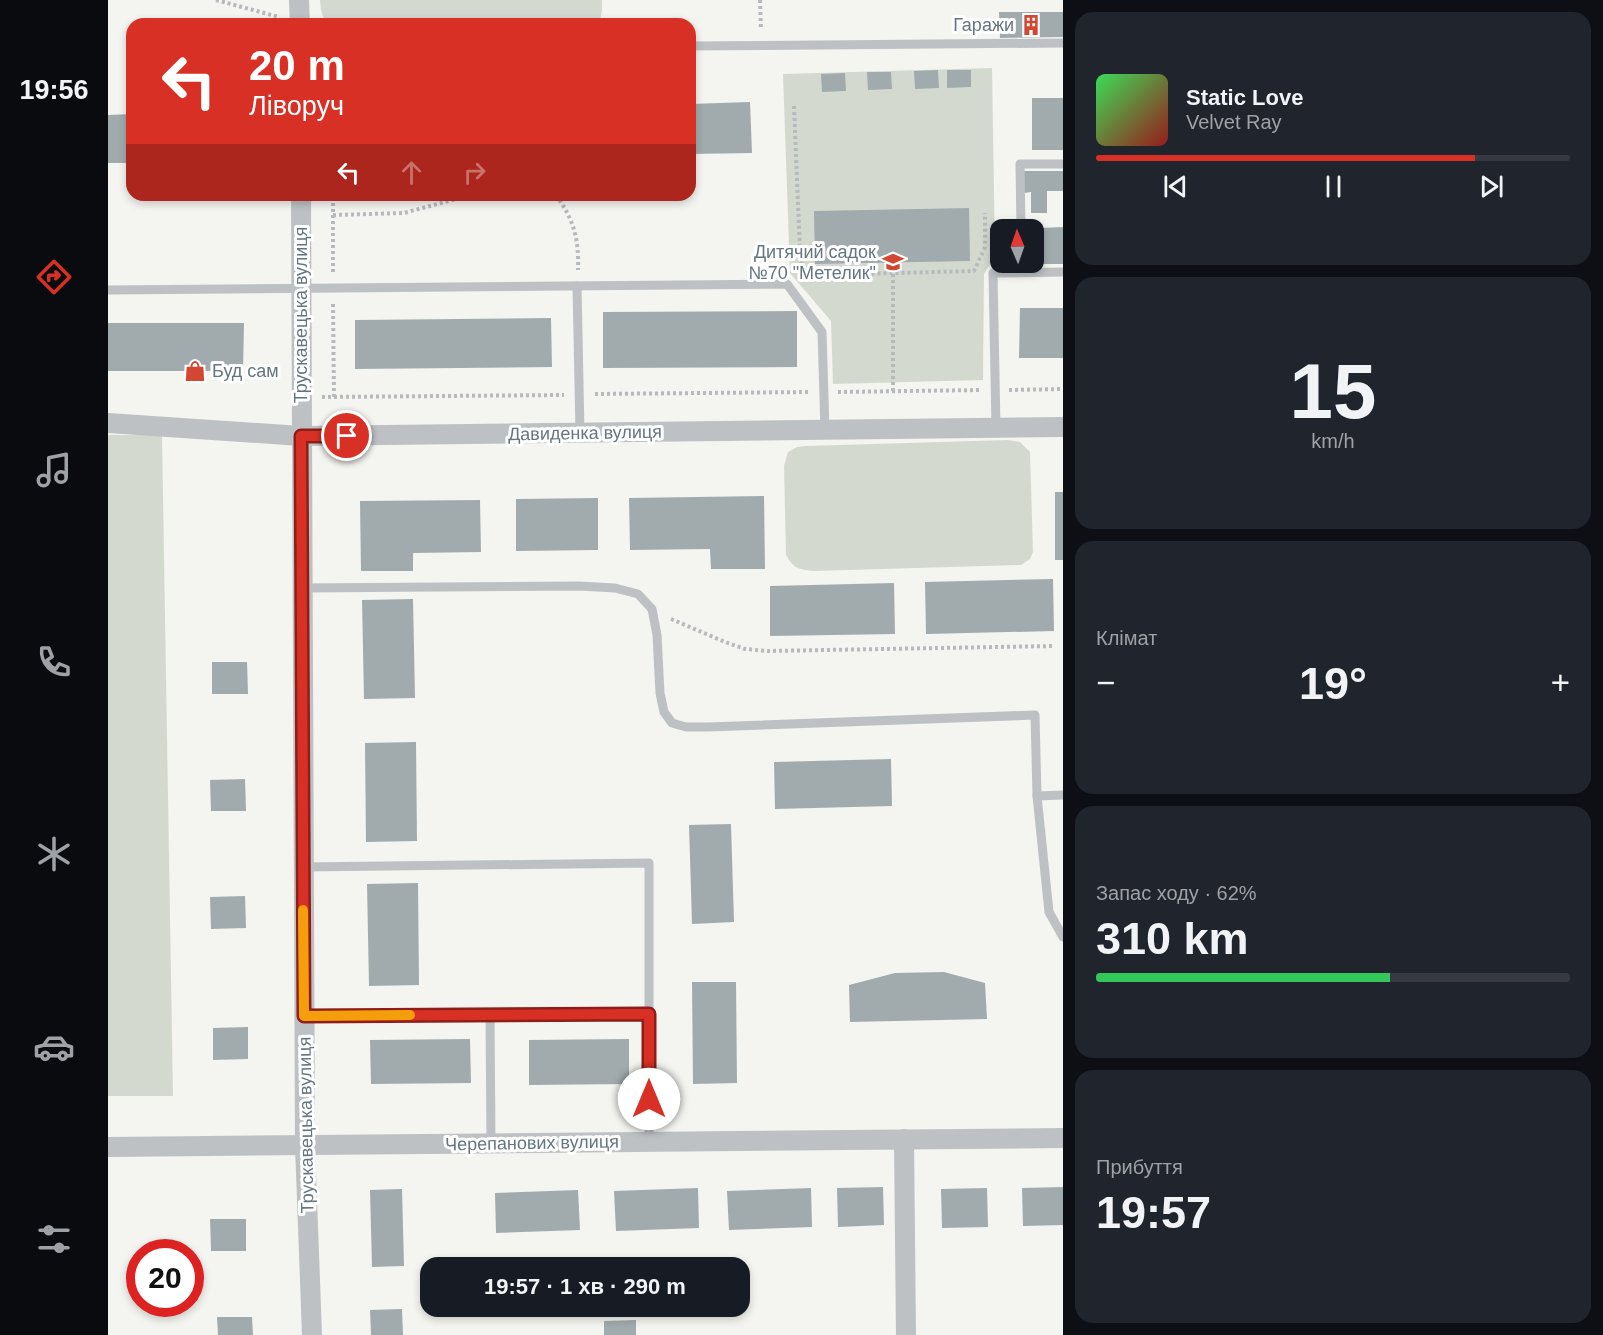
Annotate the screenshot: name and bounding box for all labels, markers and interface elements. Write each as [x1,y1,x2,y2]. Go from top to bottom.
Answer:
building icon: Гаражи [1019,13,1043,37]
place label: Гаражи [953,15,1014,35]
icon: left [150,42,228,120]
text: 20 m [249,42,345,89]
text: 19:56 [19,75,89,105]
text: Static Love [1186,85,1303,110]
text: Ліворуч [249,91,344,121]
text: Velvet Ray [1186,111,1282,133]
icon: left [332,156,365,189]
icon: ahead [395,156,428,189]
icon: right [458,156,491,189]
icon: previous [1159,170,1192,203]
icon: pause [1317,170,1350,203]
icon: next [1475,170,1508,203]
north arrow [990,219,1044,273]
map controls [990,219,1044,273]
street label: Трускавецька вулиця [291,227,311,403]
place label: Дитячий садок №70 "Метелик" [748,242,876,283]
school or university icon: Дитячий садок №70 "Метелик" [881,250,905,274]
icon: directions [33,256,75,298]
text: 15 [1290,347,1376,435]
shop icon: Буд сам [183,359,207,383]
place label: Буд сам [212,361,279,381]
pin [321,410,372,461]
icon: arrive [330,419,363,452]
street label: Давиденка вулиця [508,422,662,444]
text: km/h [1311,430,1355,452]
icon: music [33,449,75,491]
text: Клімат [1096,627,1157,649]
icon: phone [33,641,75,683]
text: 19° [1299,658,1367,709]
text: − [1096,664,1115,701]
text: + [1551,664,1570,701]
icon: climate [33,833,75,875]
text: Запас ходу · 62% [1096,882,1257,904]
text: 310 km [1096,913,1249,964]
icon: car [33,1026,75,1068]
street label: Трускавецька вулиця [294,1037,318,1213]
position arrow [617,1067,681,1131]
street label: Черепанових вулиця [445,1131,619,1155]
text: Прибуття [1096,1156,1183,1178]
text: 19:57 [1096,1187,1211,1238]
icon: filters [33,1218,75,1260]
speed limit sign: 20 [126,1239,204,1317]
text: 19:57 · 1 хв · 290 m [484,1274,686,1299]

